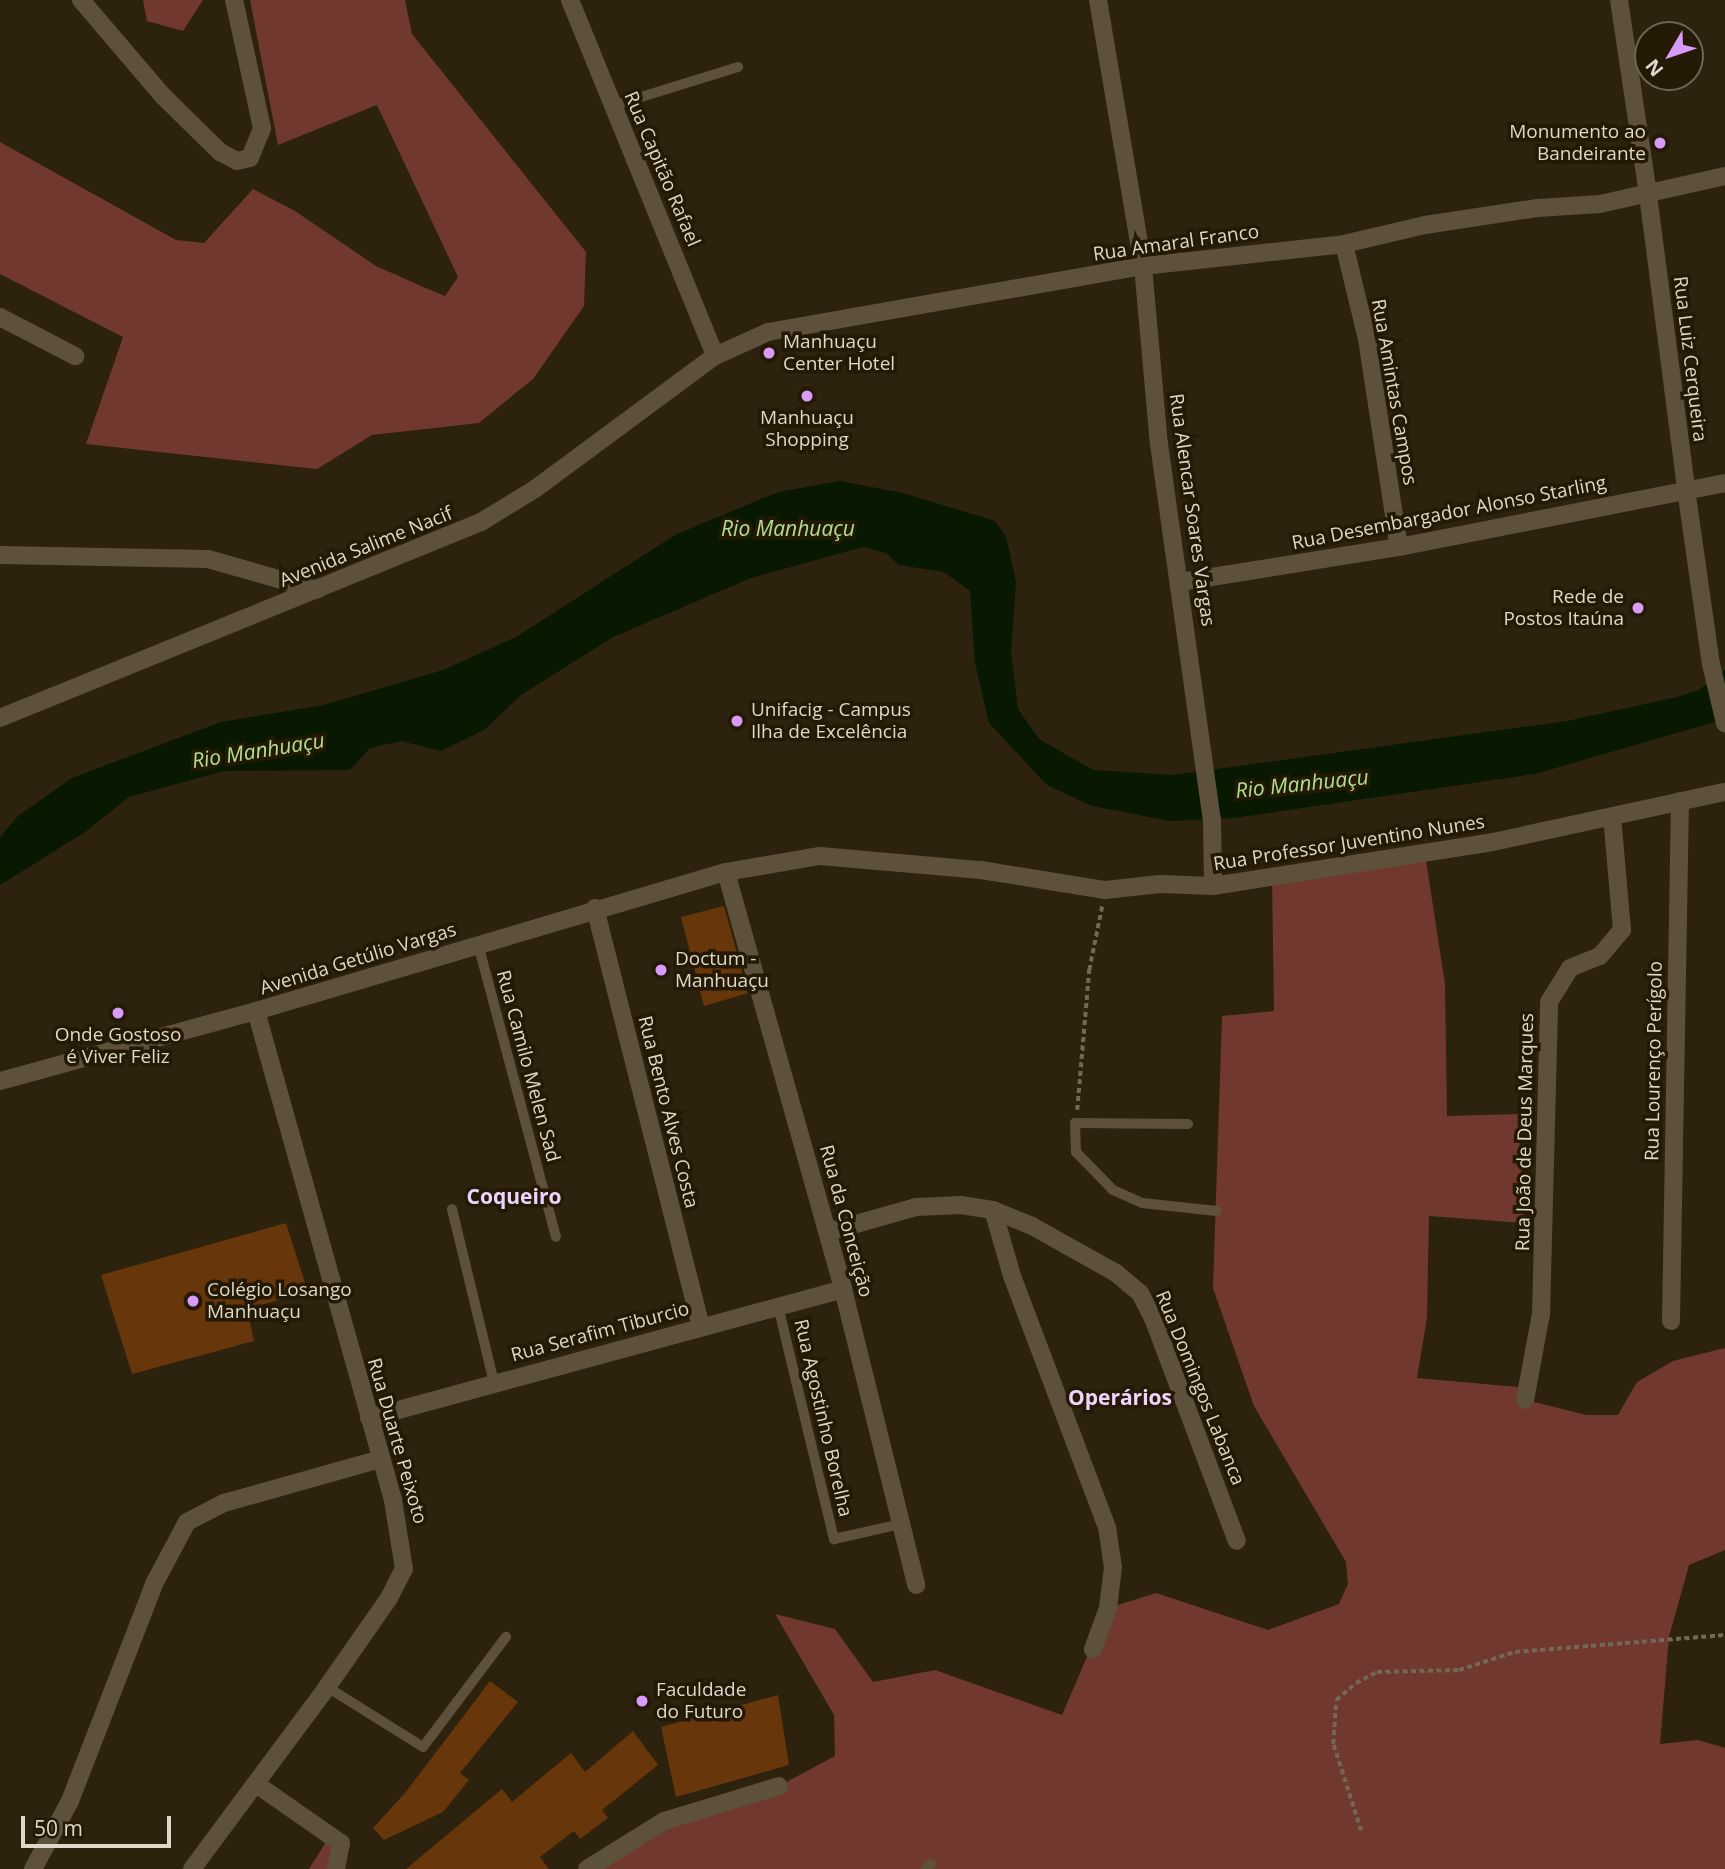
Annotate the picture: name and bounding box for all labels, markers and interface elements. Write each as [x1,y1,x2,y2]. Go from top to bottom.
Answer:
north arrow [1634,21,1704,91]
text: N [1639,54,1669,82]
street label: Rua Capitão Rafael [619,88,705,250]
place label: Monumento ao Bandeirante [1509,121,1646,165]
marker: Monumento ao Bandeirante [1652,135,1668,151]
street label: Rua Amaral Franco [1092,220,1260,266]
street label: Rua Luiz Cerqueira [1669,275,1711,443]
street label: Rua Amintas Campos [1366,297,1422,487]
place label: Manhuaçu Center Hotel [783,331,895,375]
marker: Manhuaçu Center Hotel [761,345,777,361]
marker: Manhuaçu Shopping [799,388,815,404]
street label: Rua Alencar Soares Vargas [1164,392,1220,628]
place label: Manhuaçu Shopping [760,407,854,451]
street label: Rua Desembargador Alonso Starling [1290,471,1608,555]
street label: Avenida Salime Nacif [276,502,456,592]
water label: Rio Manhuaçu [721,515,855,541]
place label: Rede de Postos Itaúna [1503,586,1624,630]
marker: Rede de Postos Itaúna [1630,600,1646,616]
place label: Unifacig - Campus Ilha de Excelência [751,699,911,743]
marker: Unifacig - Campus Ilha de Excelência [729,713,745,729]
water label: Rio Manhuaçu [190,727,326,773]
water label: Rio Manhuaçu [1234,763,1370,803]
street label: Rua Professor Juventino Nunes [1212,810,1486,876]
street label: Avenida Getúlio Vargas [257,918,459,1000]
place label: Doctum - Manhuaçu [675,948,769,992]
street label: Rua Lourenço Perígolo [1641,961,1667,1161]
marker: Doctum - Manhuaçu [653,962,669,978]
street label: Rua Camilo Melen Sad [491,968,565,1164]
marker: Onde Gostoso é Viver Feliz [110,1005,126,1021]
street label: Rua Bento Alves Costa [633,1013,703,1211]
street label: Rua João de Deus Marques [1512,1013,1538,1251]
place label: Onde Gostoso é Viver Feliz [55,1024,181,1068]
street label: Rua da Conceição [815,1142,877,1300]
district label: Coqueiro [467,1183,561,1209]
place label: Colégio Losango Manhuaçu [207,1279,352,1323]
street label: Rua Domingos Labanca [1151,1287,1249,1489]
marker: Colégio Losango Manhuaçu [185,1293,201,1309]
street label: Rua Serafim Tiburcio [508,1297,692,1367]
street label: Rua Agostinho Borelha [789,1317,857,1519]
street label: Rua Duarte Peixoto [362,1355,432,1527]
district label: Operários [1068,1384,1172,1410]
place label: Faculdade do Futuro [656,1679,746,1723]
marker: Faculdade do Futuro [634,1693,650,1709]
scale bar [24,1802,175,1846]
text: 50 m [34,1814,83,1842]

